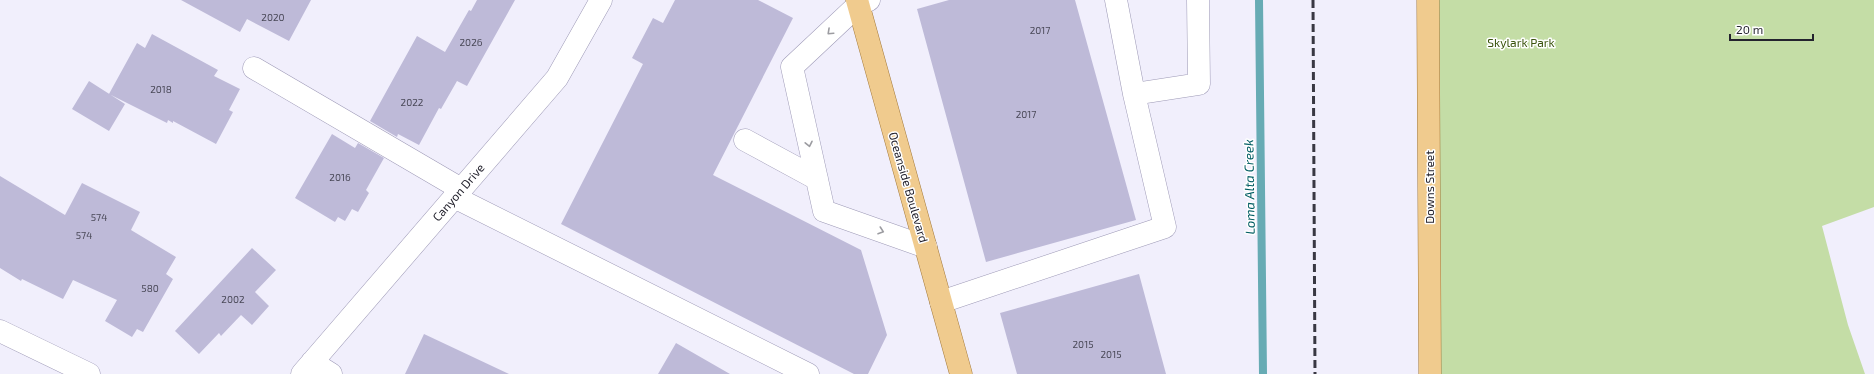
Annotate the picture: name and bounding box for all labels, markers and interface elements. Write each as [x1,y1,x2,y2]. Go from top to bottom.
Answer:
house number: 2020 [261,11,285,23]
scale bar [1730,16,1813,42]
text: 20 m [1736,22,1763,36]
house number: 2017 [1030,24,1050,36]
one-way arrow [827,27,835,34]
park label: Skylark Park [1487,35,1555,49]
house number: 2026 [460,36,483,48]
house number: 2018 [150,83,172,95]
house number: 2022 [401,96,424,108]
house number: 2017 [1016,108,1036,120]
street label: Oceanside Boulevard [887,130,931,244]
water label: Loma Alta Creek [1240,139,1258,235]
one-way arrow [804,140,812,147]
street label: Downs Street [1422,150,1436,224]
street label: Canyon Drive [429,160,487,224]
house number: 2016 [329,171,351,183]
house number: 574 [91,211,107,223]
one-way arrow [877,227,884,235]
house number: 574 [76,229,92,241]
house number: 580 [141,282,159,294]
house number: 2002 [221,293,245,305]
house number: 2015 [1073,338,1094,350]
house number: 2015 [1101,348,1122,360]

